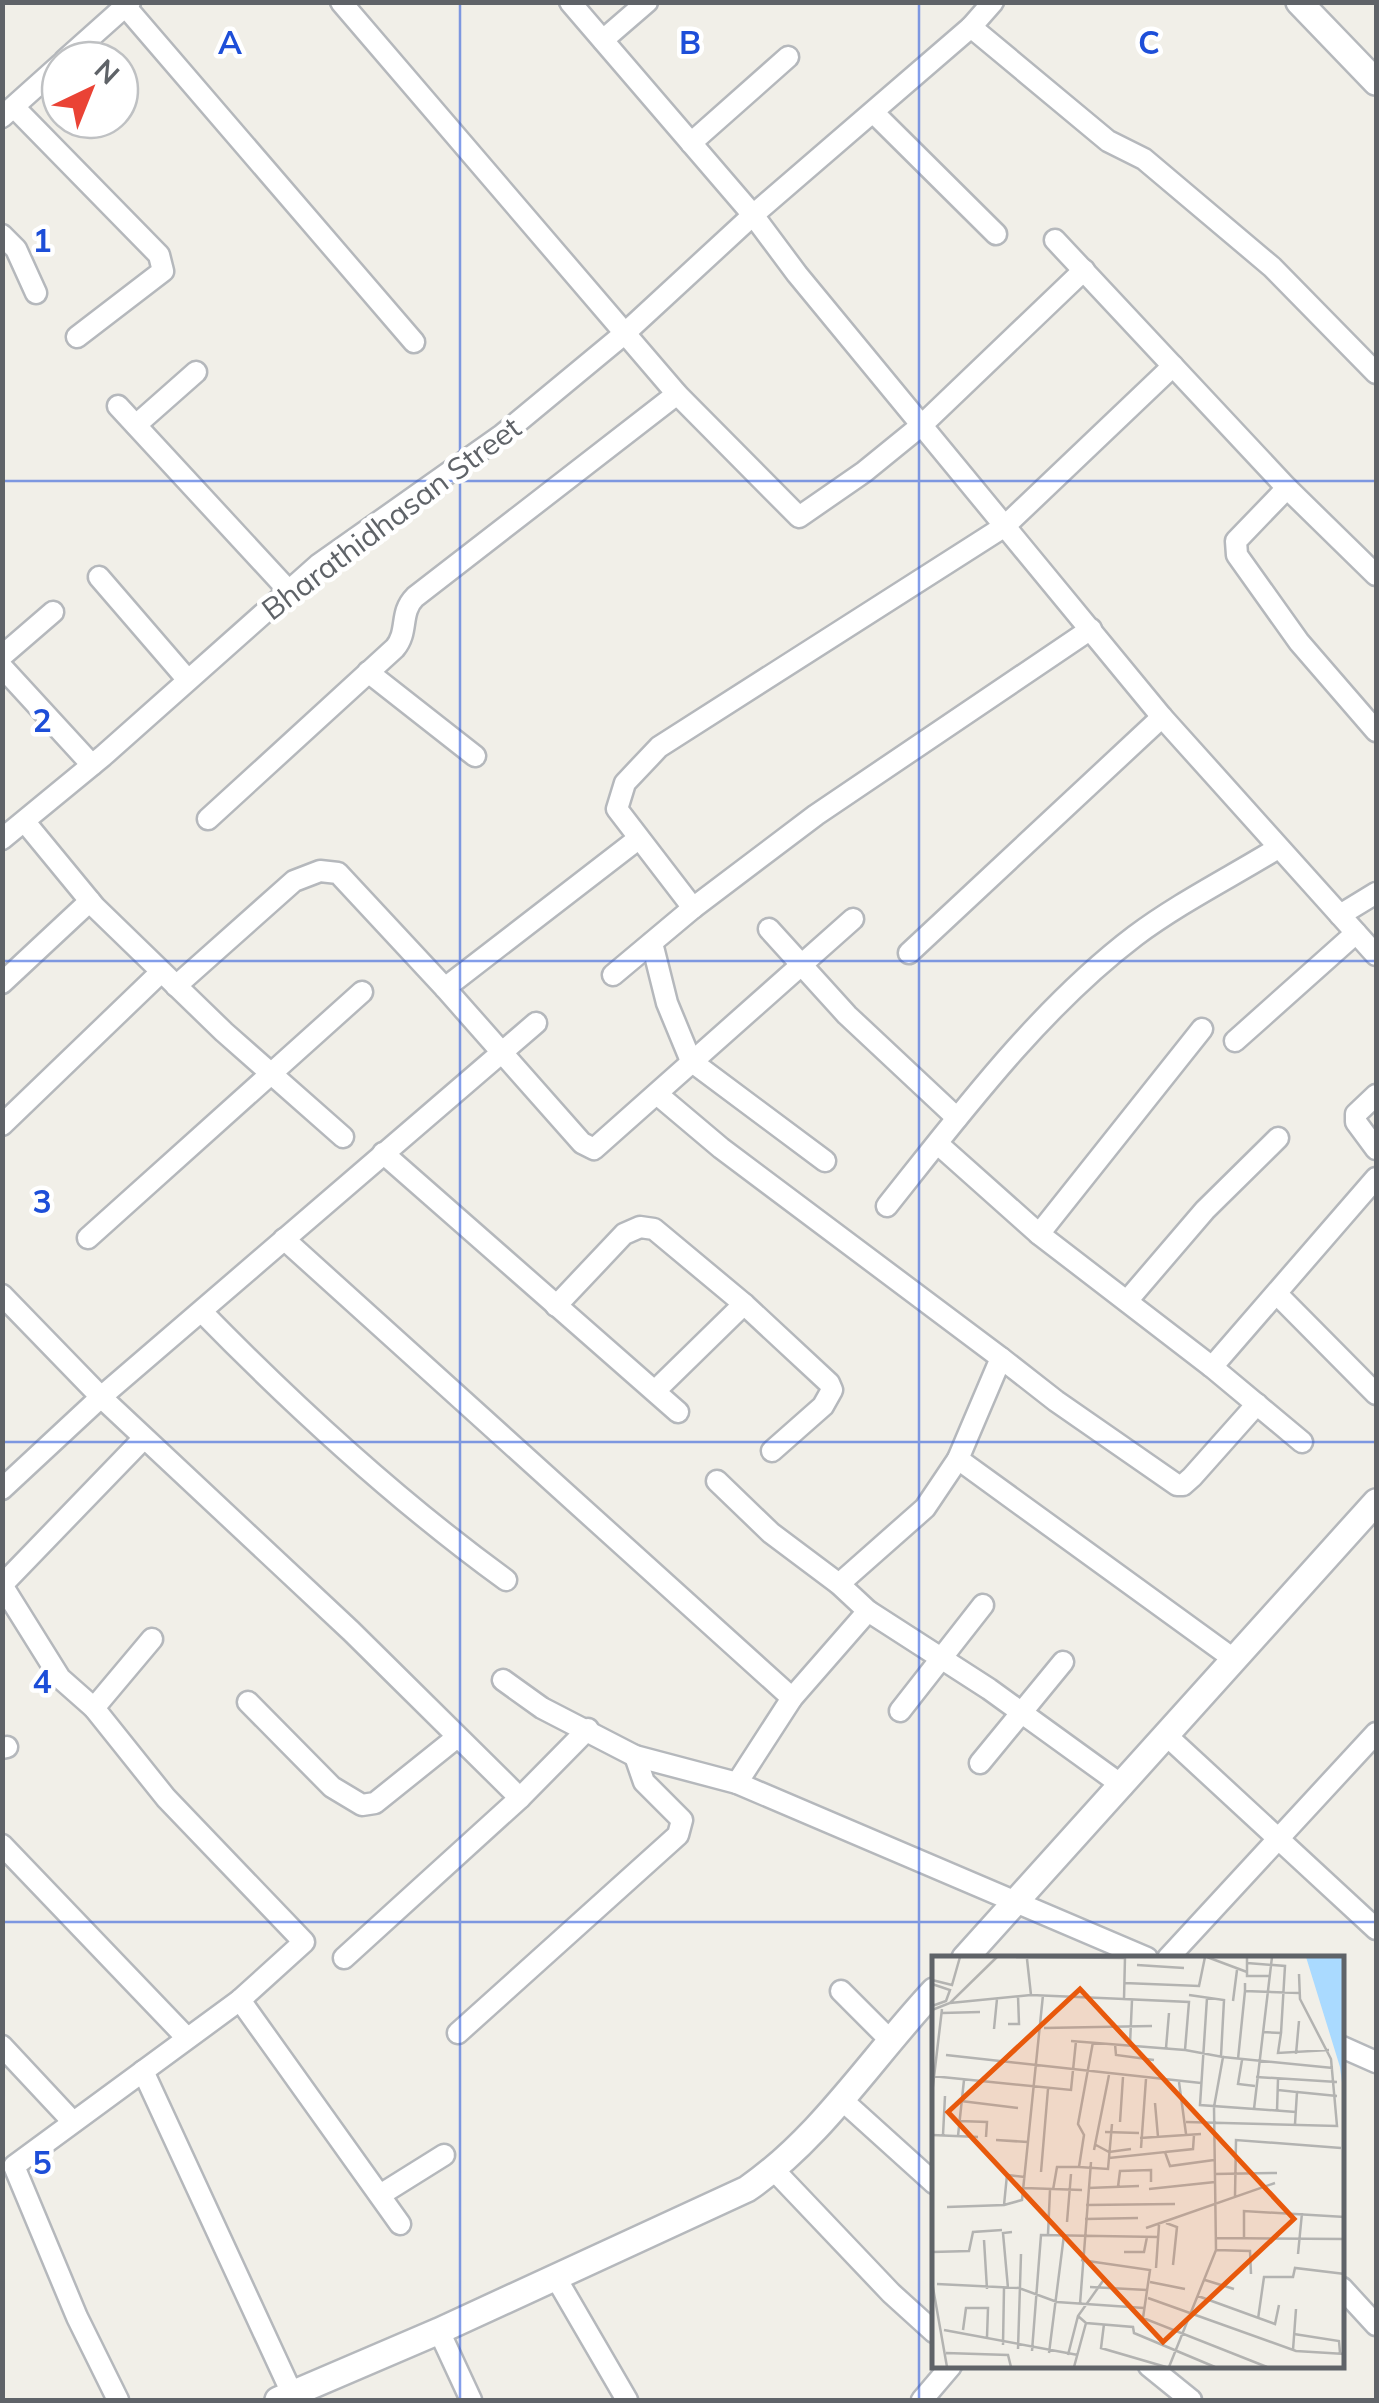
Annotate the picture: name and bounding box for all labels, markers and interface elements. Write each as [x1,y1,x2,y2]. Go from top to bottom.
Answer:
text: A [218,22,242,62]
text: B [679,22,701,62]
text: C [1138,22,1160,62]
north arrow [40,40,140,140]
text: N [88,51,127,91]
text: 1 [32,220,52,260]
street label: Bharathidhasan Street [254,408,528,628]
text: 2 [32,700,52,740]
text: 3 [32,1181,52,1221]
text: 4 [32,1661,52,1701]
inset map [932,1956,1344,2368]
text: 5 [32,2142,52,2182]

